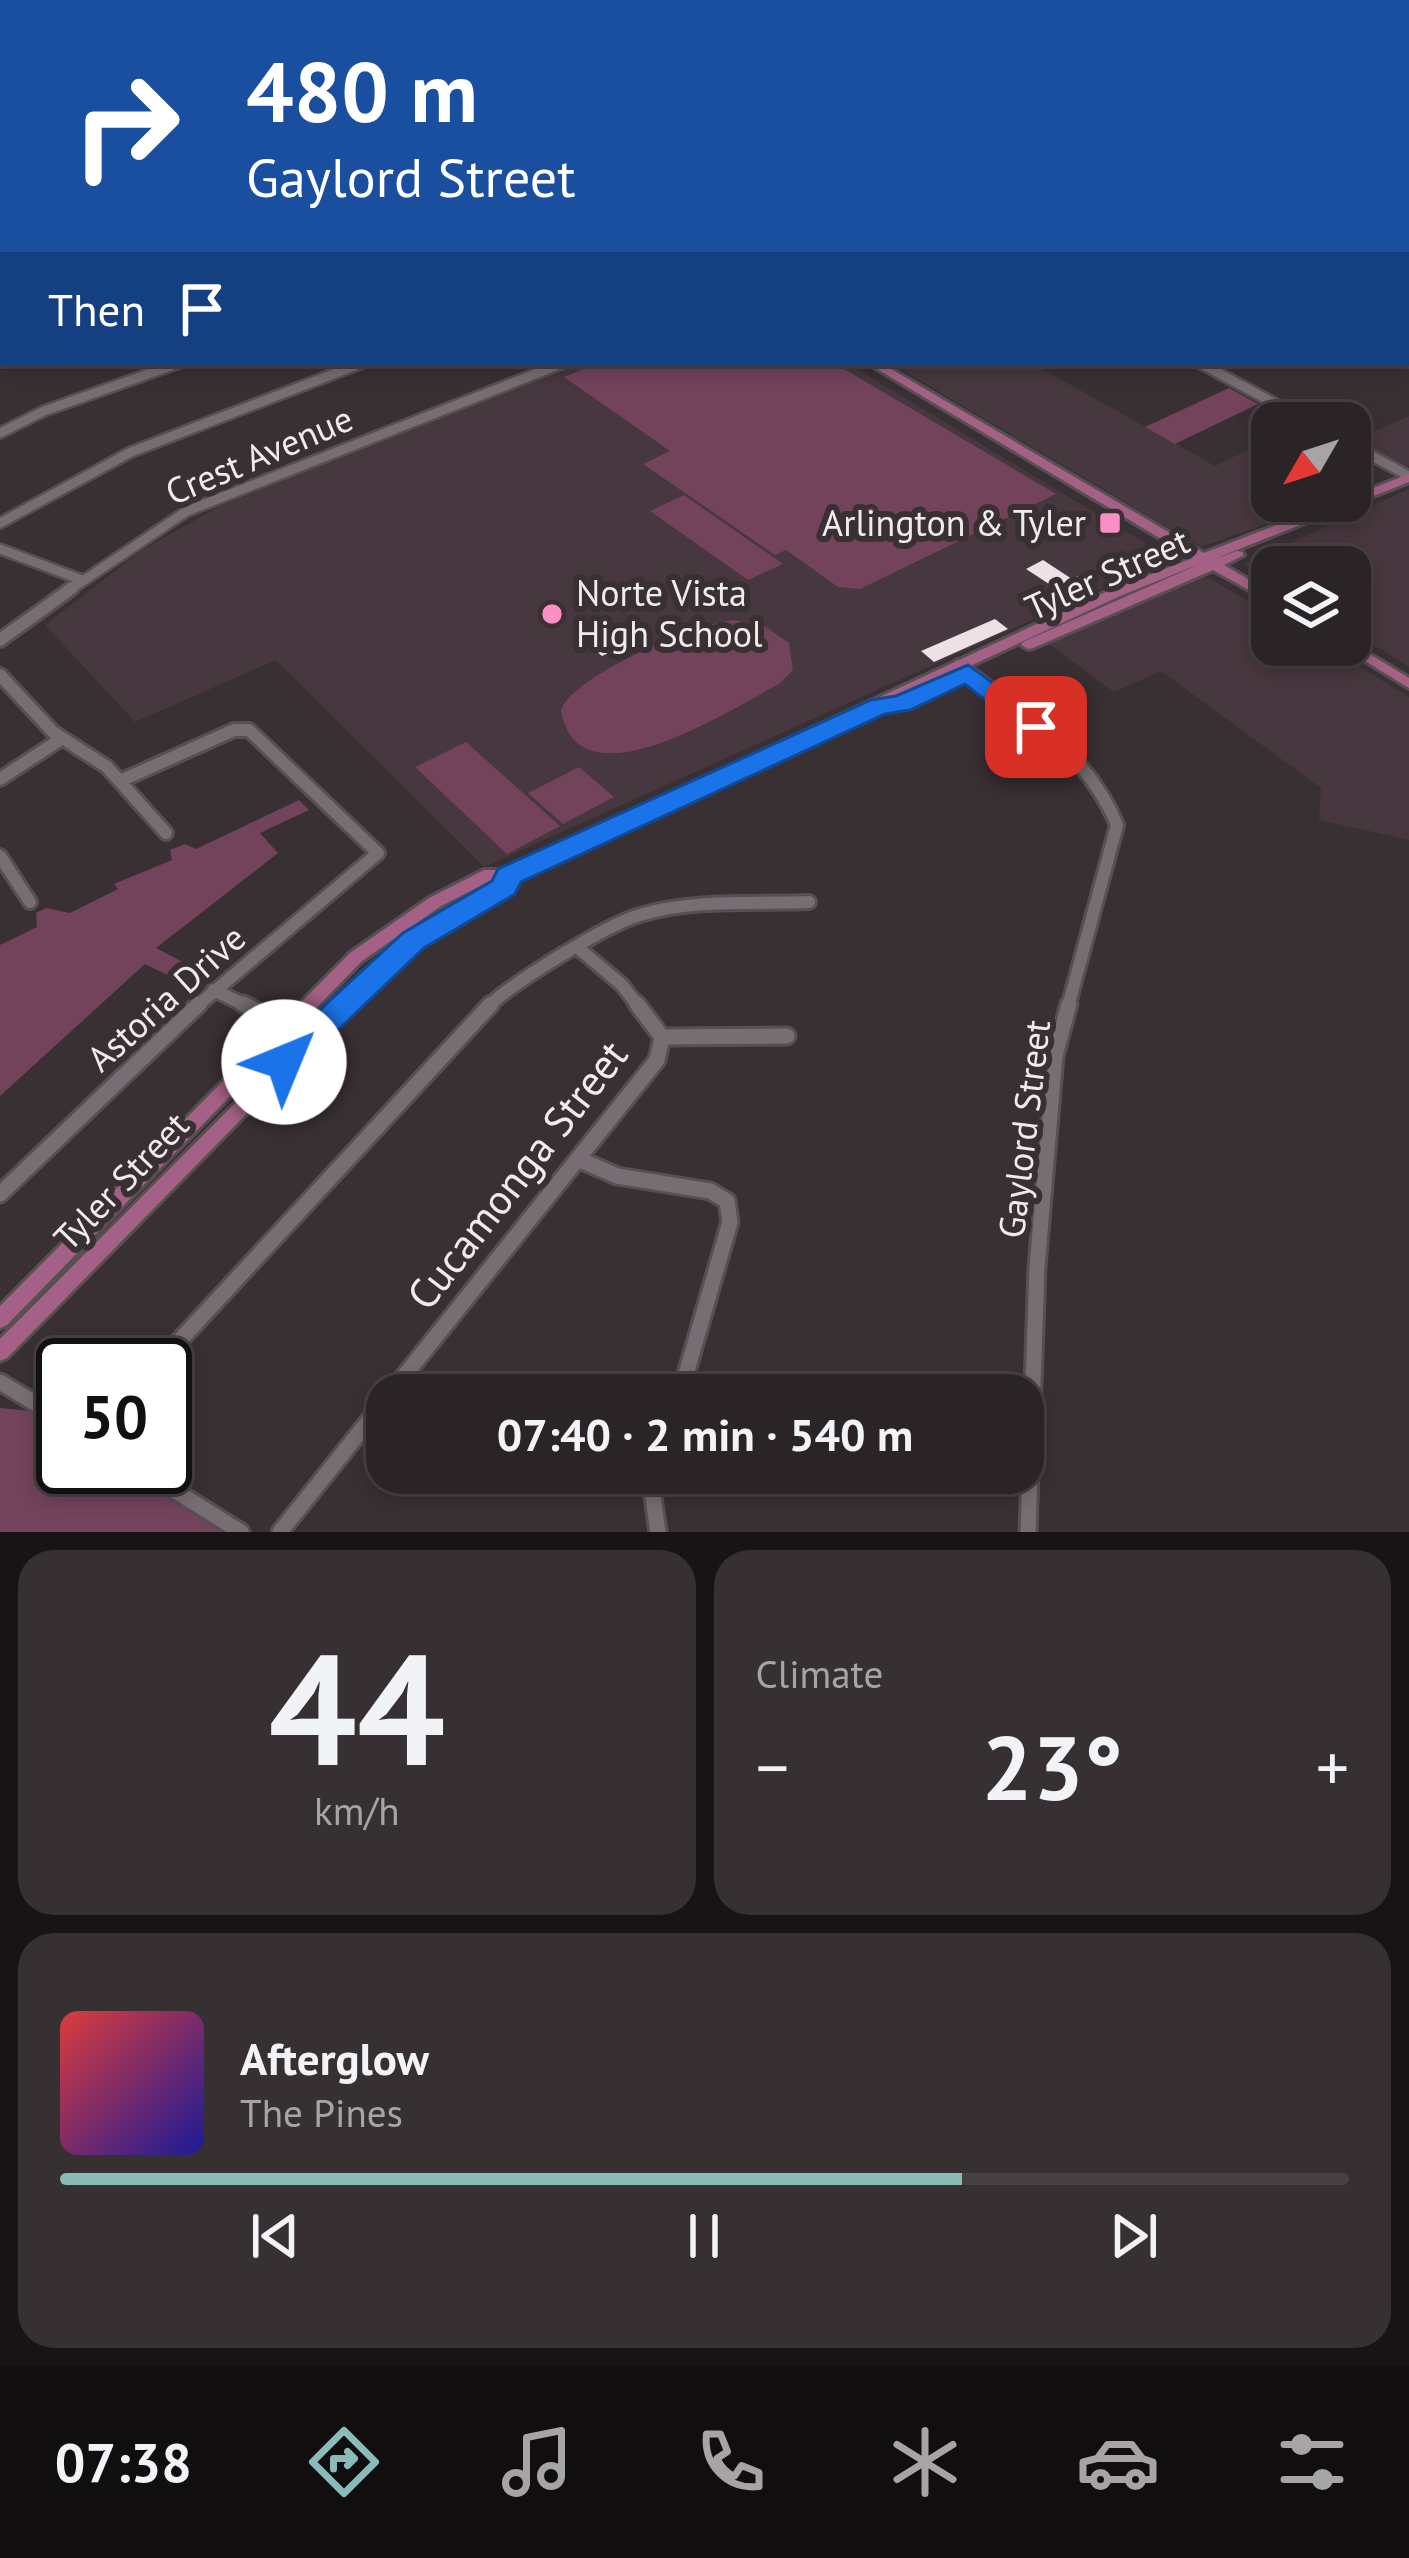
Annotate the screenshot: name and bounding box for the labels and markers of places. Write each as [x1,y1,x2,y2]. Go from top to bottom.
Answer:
place label: Arlington & Tyler [822,499,1086,546]
marker: Arlington & Tyler [1097,510,1123,536]
place label: Norte Vista High School [576,569,763,657]
marker: Norte Vista High School [539,601,565,627]
pin [985,676,1087,778]

